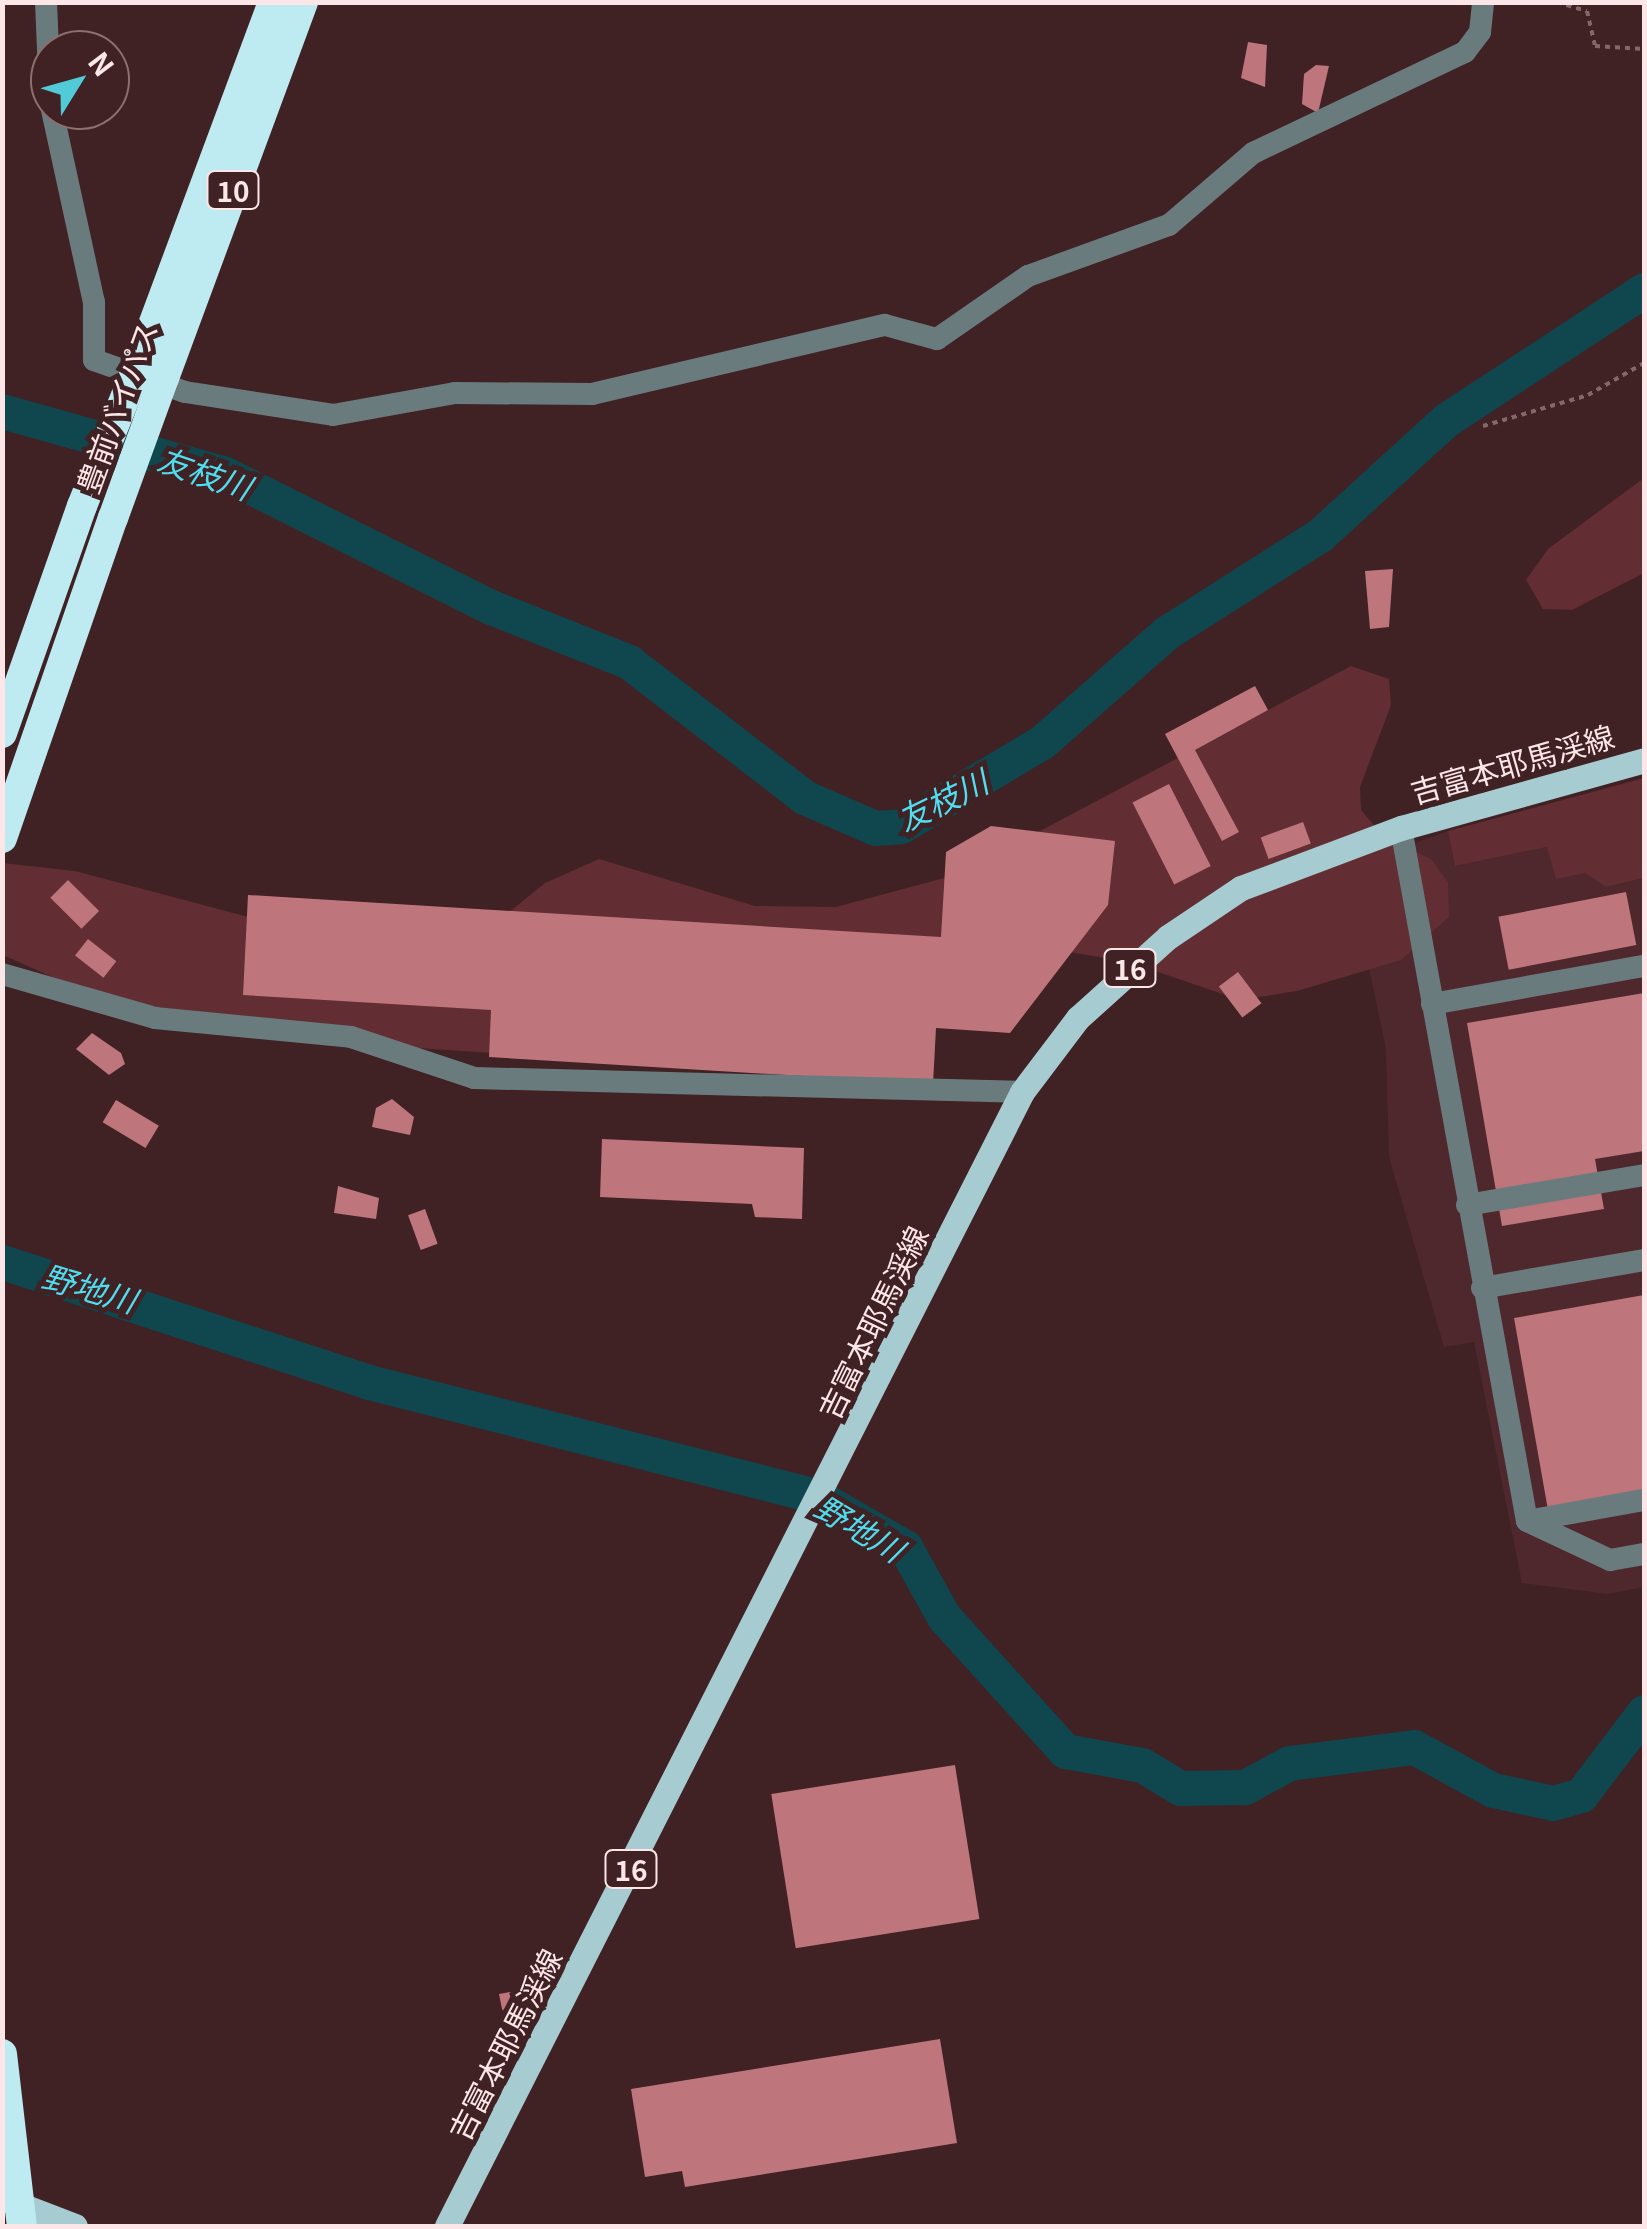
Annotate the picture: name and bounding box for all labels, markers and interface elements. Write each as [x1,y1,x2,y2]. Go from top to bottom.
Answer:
north arrow [30,30,130,130]
text: N [80,43,125,84]
road number: 10 [206,167,260,213]
street label: 豊前バイパス [68,316,164,498]
water label: 友枝川 [153,438,257,506]
street label: 吉富本耶馬渓線 [1406,717,1618,809]
water label: 友枝川 [890,761,994,837]
road number: 16 [1102,945,1158,991]
street label: 吉富本耶馬渓線 [810,1220,934,1424]
water label: 野地川 [39,1255,141,1319]
water label: 野地川 [809,1486,911,1568]
road number: 16 [604,1846,658,1892]
street label: 吉富本耶馬渓線 [440,1942,568,2146]

